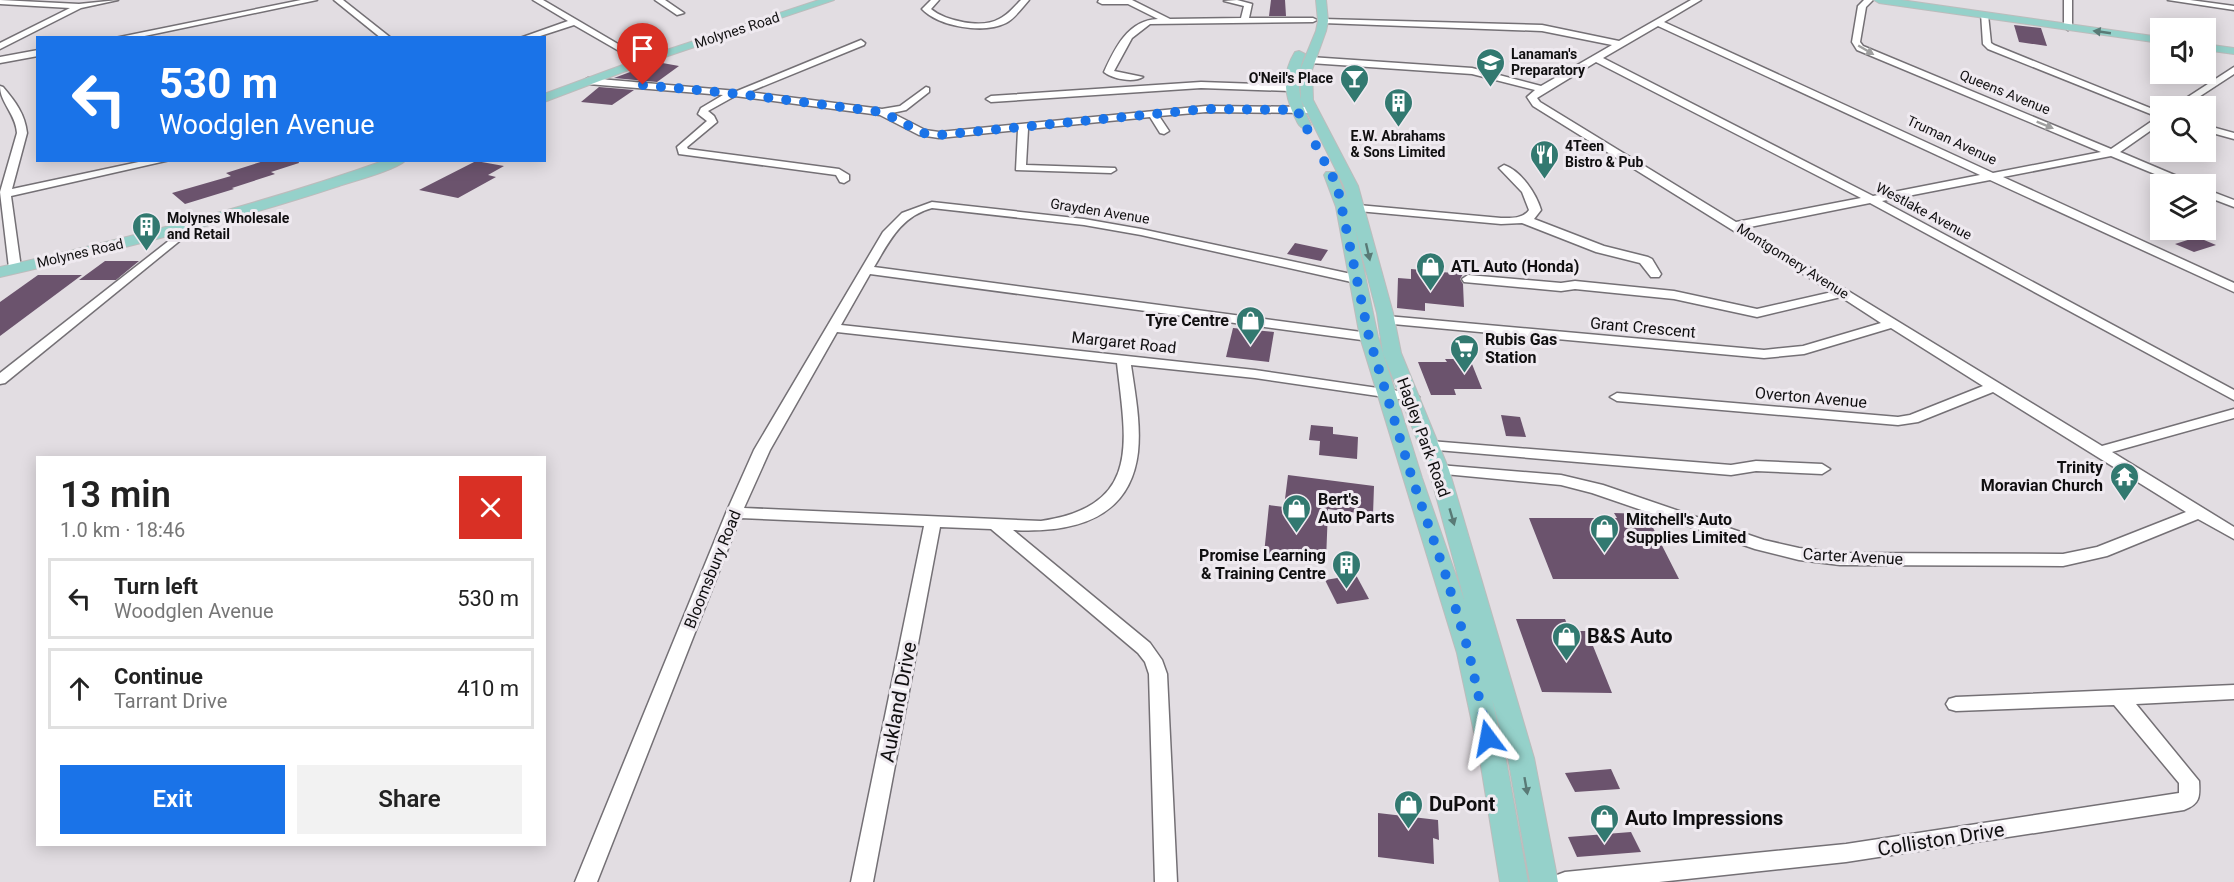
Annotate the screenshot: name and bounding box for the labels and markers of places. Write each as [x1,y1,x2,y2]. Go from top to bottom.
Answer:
pin [617,23,668,85]
school or university icon: Lanaman's Preparatory [1474,46,1506,88]
place label: Lanaman's Preparatory [1511,46,1586,78]
bar icon: O'Neil's Place [1338,62,1370,104]
place label: O'Neil's Place [1249,70,1333,86]
building icon: E.W. Abrahams & Sons Limited [1382,86,1414,128]
place label: E.W. Abrahams & Sons Limited [1350,128,1446,160]
restaurant icon: 4Teen Bistro & Pub [1528,138,1560,180]
place label: 4Teen Bistro & Pub [1565,138,1643,170]
building icon: Molynes Wholesale and Retail [130,210,162,252]
place label: Molynes Wholesale and Retail [167,210,290,242]
shop icon: ATL Auto (Honda) [1414,250,1446,292]
place label: ATL Auto (Honda) [1451,257,1579,276]
shop icon: Tyre Centre [1234,304,1266,346]
place label: Tyre Centre [1145,311,1229,330]
place label: Rubis Gas Station [1485,330,1557,367]
supermarket icon: Rubis Gas Station [1448,332,1480,374]
place label: Trinity Moravian Church [1981,458,2104,495]
temple icon: Trinity Moravian Church [2108,460,2140,502]
place label: Bert's Auto Parts [1318,490,1395,527]
shop icon: Bert's Auto Parts [1281,492,1313,534]
place label: Mitchell's Auto Supplies Limited [1626,510,1746,547]
shop icon: Mitchell's Auto Supplies Limited [1589,512,1621,554]
place label: Promise Learning & Training Centre [1199,546,1326,583]
building icon: Promise Learning & Training Centre [1331,548,1363,590]
shop icon: B&S Auto [1550,620,1582,662]
place label: B&S Auto [1587,624,1673,648]
shop icon: DuPont [1392,788,1424,830]
place label: DuPont [1429,792,1495,816]
shop icon: Auto Impressions [1588,802,1620,844]
place label: Auto Impressions [1625,806,1783,830]

